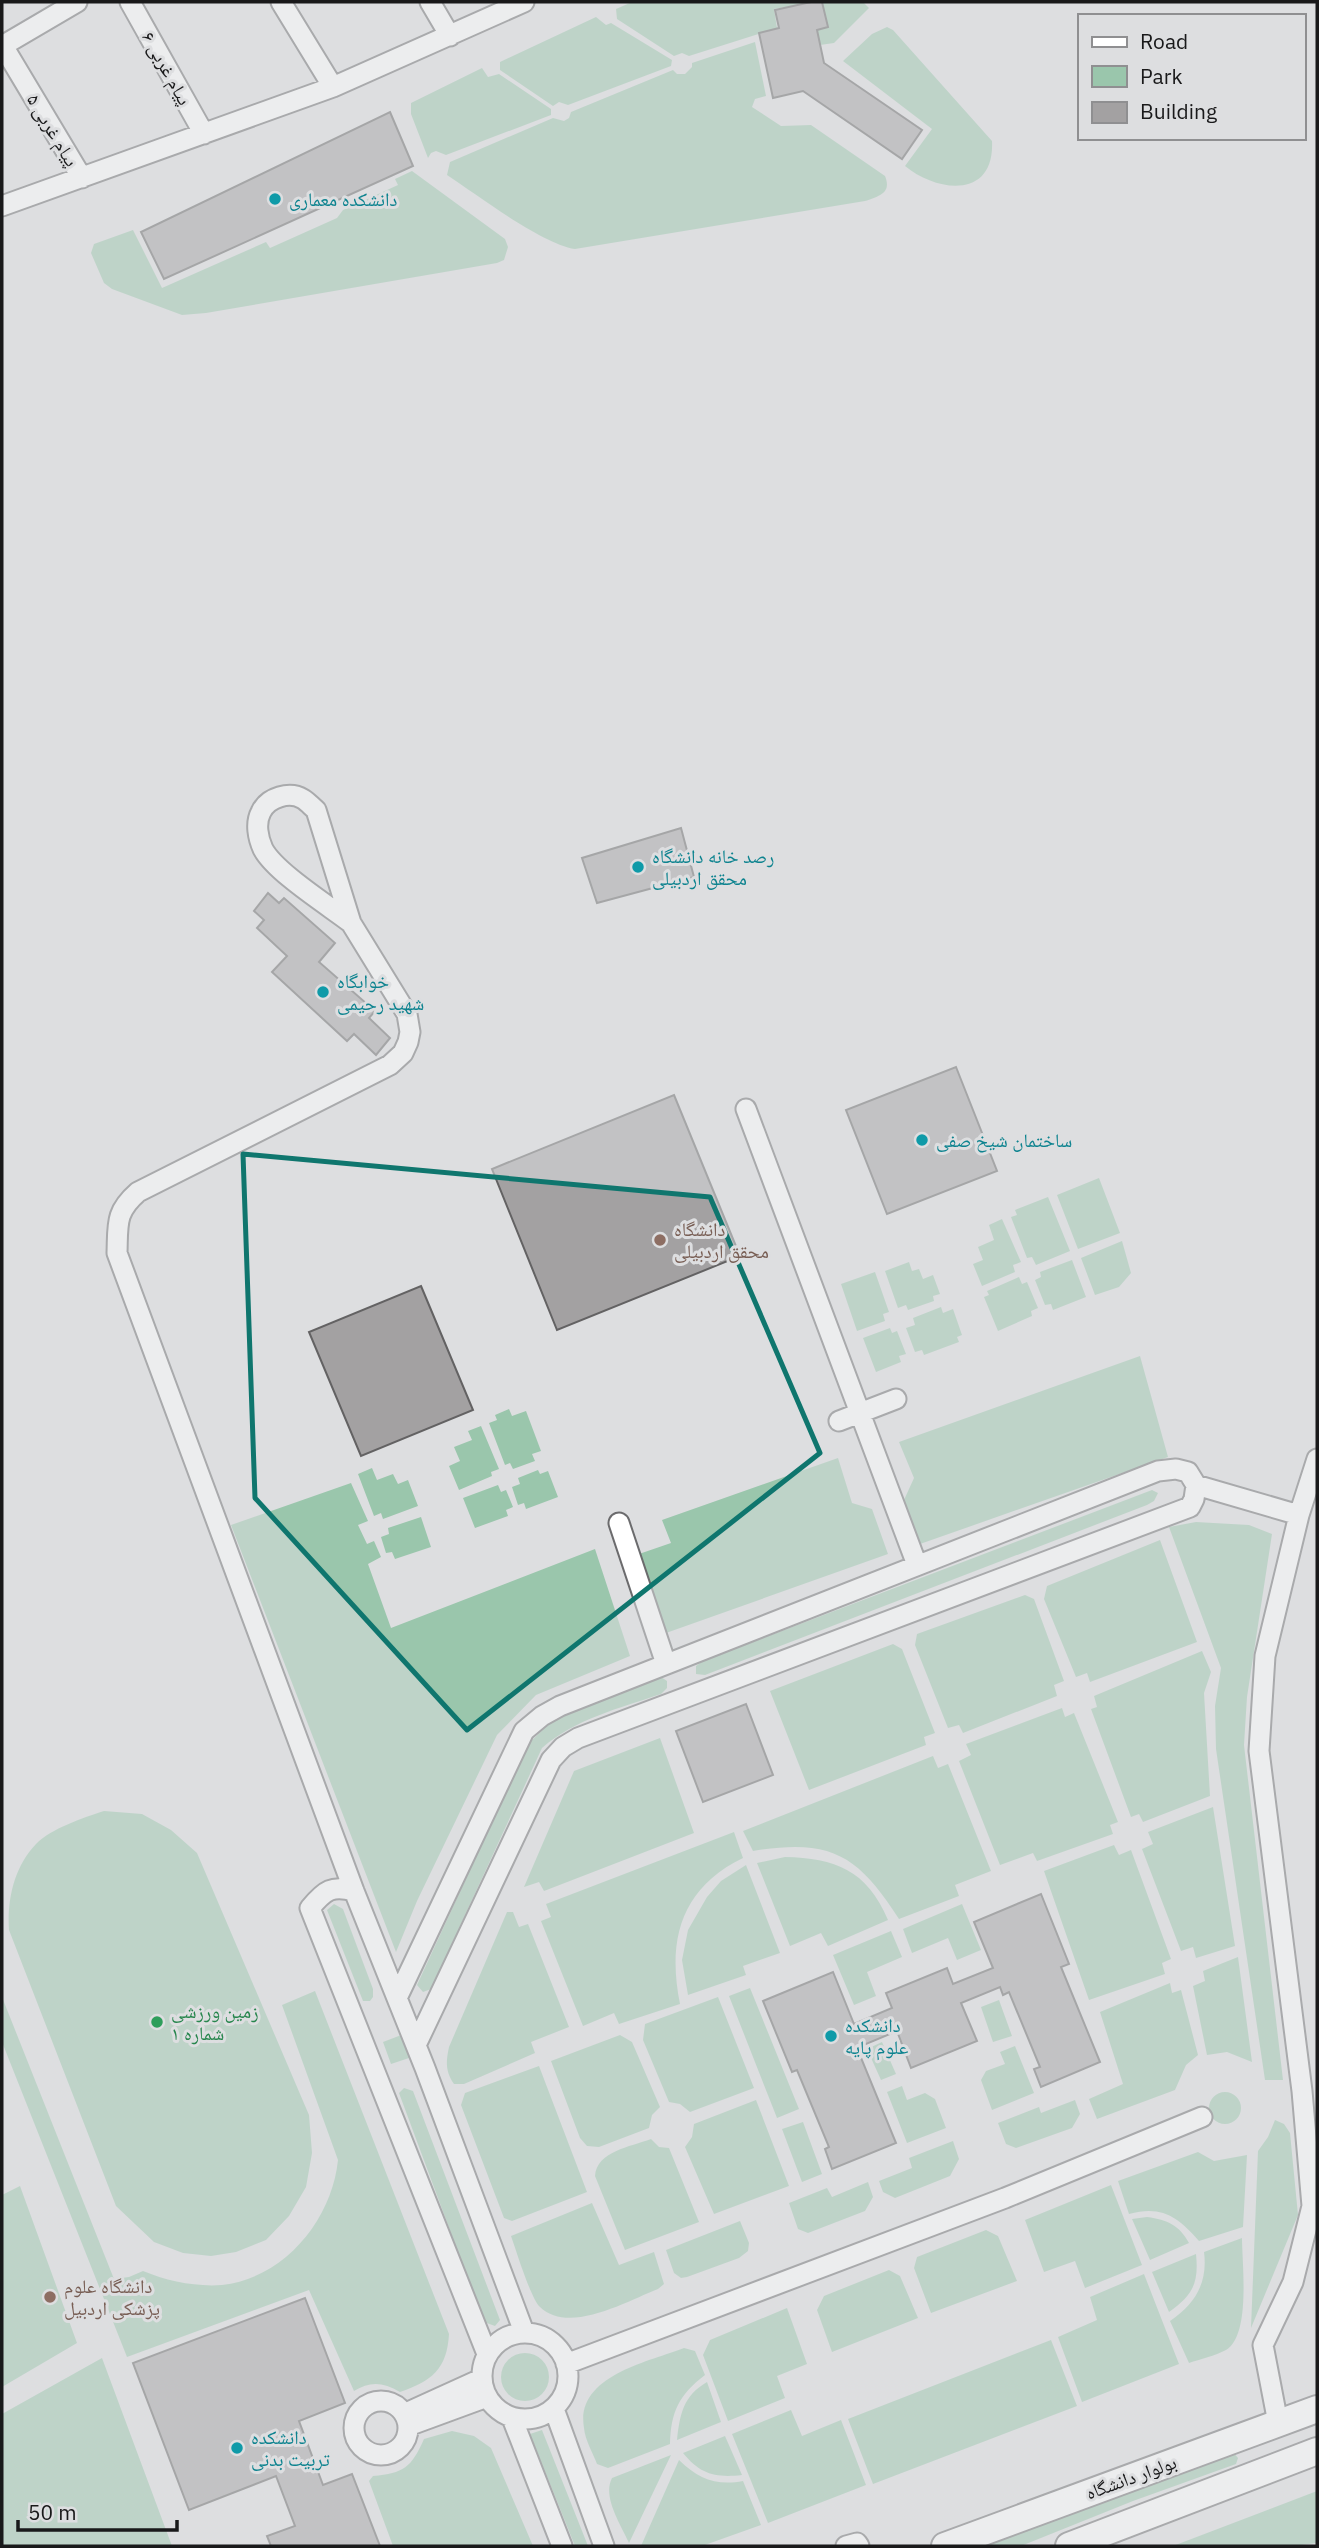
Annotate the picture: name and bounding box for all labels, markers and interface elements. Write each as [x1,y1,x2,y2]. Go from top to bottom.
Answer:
legend [1078,14,1305,140]
street label: پیام غربی ۶ [135,27,197,110]
text: Road [1140,27,1188,55]
text: Park [1140,62,1183,90]
street label: پیام غربی ۵ [20,89,84,172]
text: Building [1140,97,1217,125]
place label: دانشکده معماری [289,187,398,211]
marker: دانشکده معماری [267,191,283,207]
place label: رصد خانه دانشگاه محقق اردبیلی [652,844,774,890]
marker: رصد خانه دانشگاه محقق اردبیلی [630,859,646,875]
place label: خوابگاه شهید رحیمی [337,969,424,1015]
marker: خوابگاه شهید رحیمی [315,984,331,1000]
place label: ساختمان شیخ صفی [936,1128,1072,1153]
marker: ساختمان شیخ صفی [914,1132,930,1148]
place label: دانشگاه محقق اردبیلی [674,1217,769,1263]
marker: دانشگاه محقق اردبیلی [652,1232,668,1248]
place label: زمین ورزشی شماره ۱ [171,1999,259,2045]
place label: دانشکده علوم پایه [845,2013,909,2061]
marker: زمین ورزشی شماره ۱ [149,2014,165,2030]
marker: دانشکده علوم پایه [823,2028,839,2044]
place label: دانشگاه علوم پزشکی اردبیل [64,2274,160,2320]
marker: دانشگاه علوم پزشکی اردبیل [42,2289,58,2305]
place label: دانشکده تربیت بدنی [251,2425,330,2471]
marker: دانشکده تربیت بدنی [229,2440,245,2456]
street label: بولوار دانشگاه [1082,2449,1180,2505]
scale bar [18,2488,177,2532]
text: 50 m [28,2498,77,2526]

